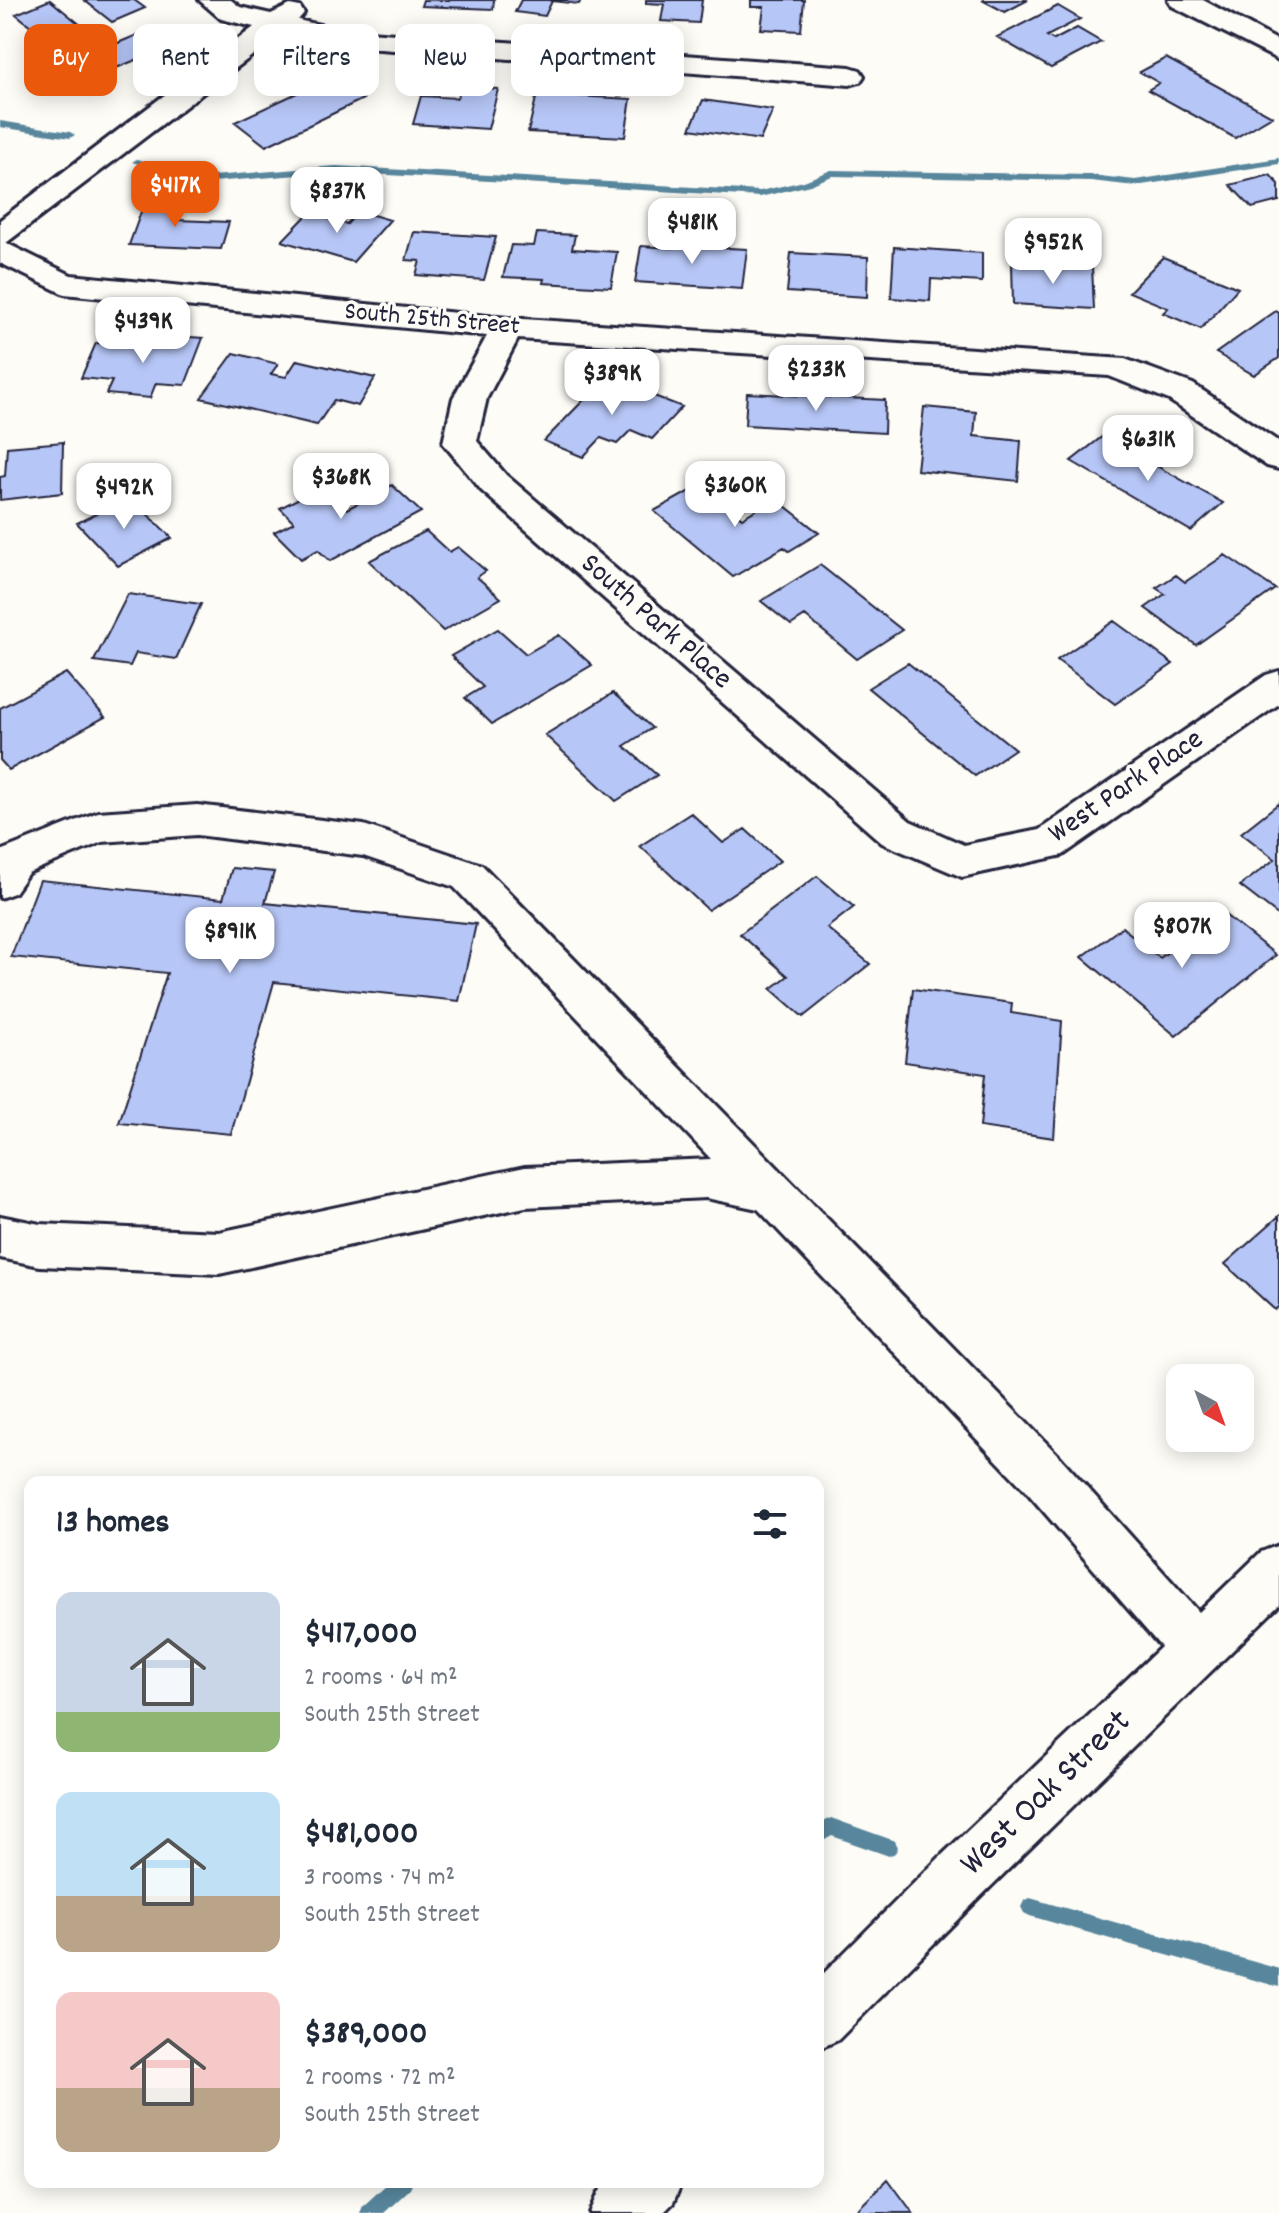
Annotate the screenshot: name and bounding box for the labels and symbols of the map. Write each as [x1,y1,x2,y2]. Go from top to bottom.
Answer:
pin: $417K [119,161,231,229]
pin: $837K [281,167,393,235]
pin: $481K [636,198,748,266]
pin: $952K [997,218,1109,286]
street label: South 25th Street [343,294,522,346]
pin: $439K [87,297,199,365]
pin: $233K [760,345,872,413]
pin: $389K [556,349,668,417]
pin: $631K [1092,415,1204,483]
pin: $368K [285,453,397,521]
pin: $360K [679,461,791,529]
pin: $492K [68,463,180,531]
street label: South Park Place [569,545,741,701]
street label: West Park Place [1041,720,1213,856]
pin: $807K [1126,902,1238,970]
pin: $891K [174,907,286,975]
north arrow [1166,1364,1254,1452]
street label: West Oak Street [949,1698,1145,1890]

